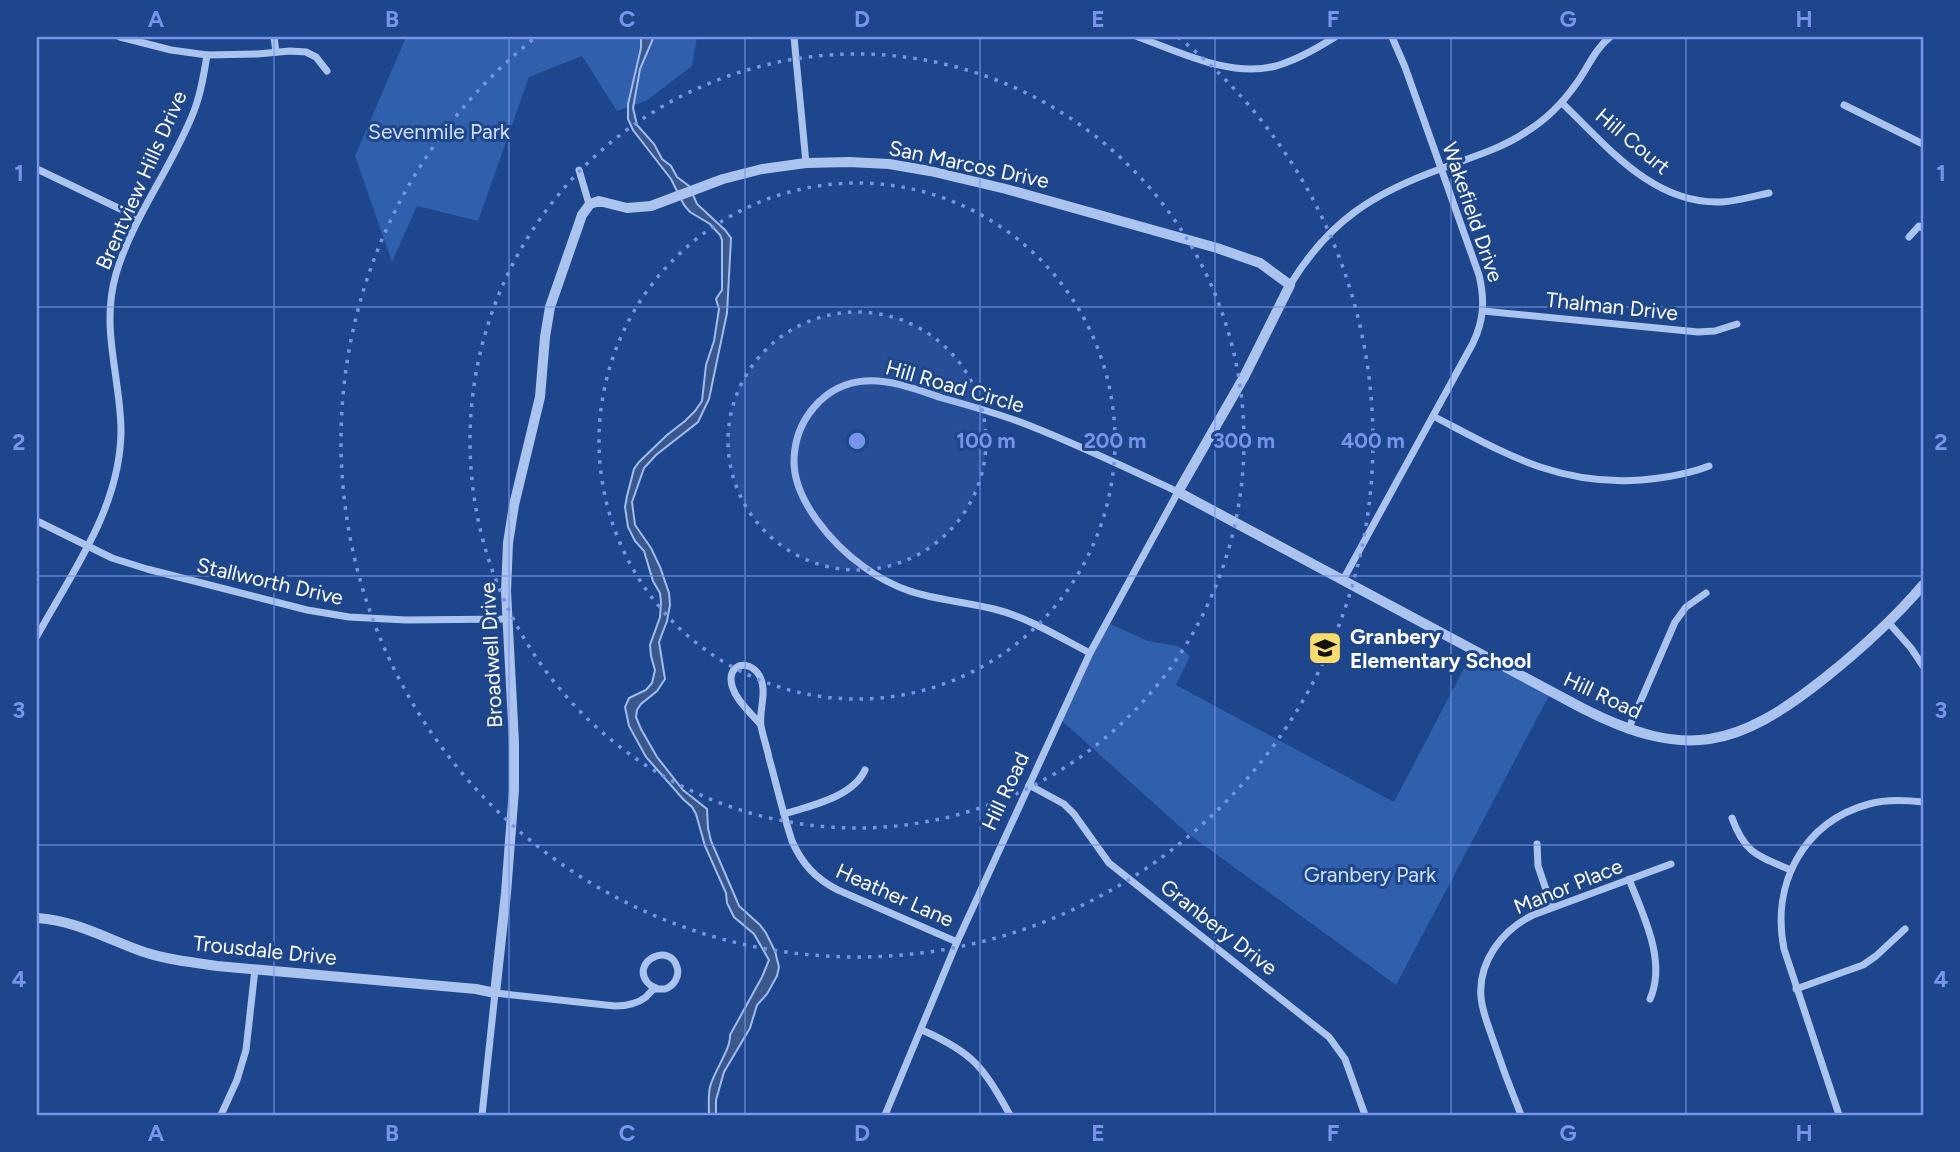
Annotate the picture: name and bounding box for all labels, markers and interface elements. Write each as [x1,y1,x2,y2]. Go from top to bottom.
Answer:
text: A [148,5,165,33]
text: B [385,5,399,33]
text: C [619,5,636,33]
text: D [854,5,870,33]
text: E [1091,5,1105,33]
text: F [1327,5,1340,33]
text: G [1559,5,1577,33]
text: H [1795,5,1813,33]
street label: Brentview Hills Drive [90,87,192,273]
street label: Hill Court [1591,103,1675,179]
park label: Sevenmile Park [368,119,511,144]
street label: San Marcos Drive [887,135,1051,193]
street label: Wakefield Drive [1437,139,1509,285]
text: 1 [14,159,24,187]
text: 1 [1936,159,1946,187]
street label: Thalman Drive [1545,287,1679,325]
street label: Hill Road Circle [883,354,1027,418]
text: 2 [12,428,26,456]
text: 100 m [956,428,1016,453]
text: 200 m [1084,428,1146,453]
text: 300 m [1213,428,1275,453]
text: 400 m [1341,428,1405,453]
text: 2 [1934,428,1948,456]
centre of rings [845,429,869,453]
street label: Stallworth Drive [194,552,346,610]
street label: Broadwell Drive [475,582,507,728]
place label: Granbery Elementary School [1350,624,1531,673]
school or university icon: Granbery Elementary School [1306,629,1344,667]
street label: Hill Road [1560,666,1646,724]
text: 3 [13,696,25,724]
text: 3 [1935,696,1947,724]
street label: Hill Road [976,748,1034,834]
street label: Manor Place [1510,853,1626,919]
street label: Heather Lane [832,858,958,932]
park label: Granbery Park [1304,862,1437,887]
street label: Granbery Drive [1156,874,1282,980]
street label: Trousdale Drive [192,930,338,970]
text: 4 [12,965,26,993]
text: 4 [1934,965,1948,993]
text: A [148,1119,165,1147]
text: B [385,1119,399,1147]
text: C [619,1119,636,1147]
text: D [854,1119,870,1147]
text: E [1091,1119,1105,1147]
text: F [1327,1119,1340,1147]
text: G [1559,1119,1577,1147]
text: H [1795,1119,1813,1147]

